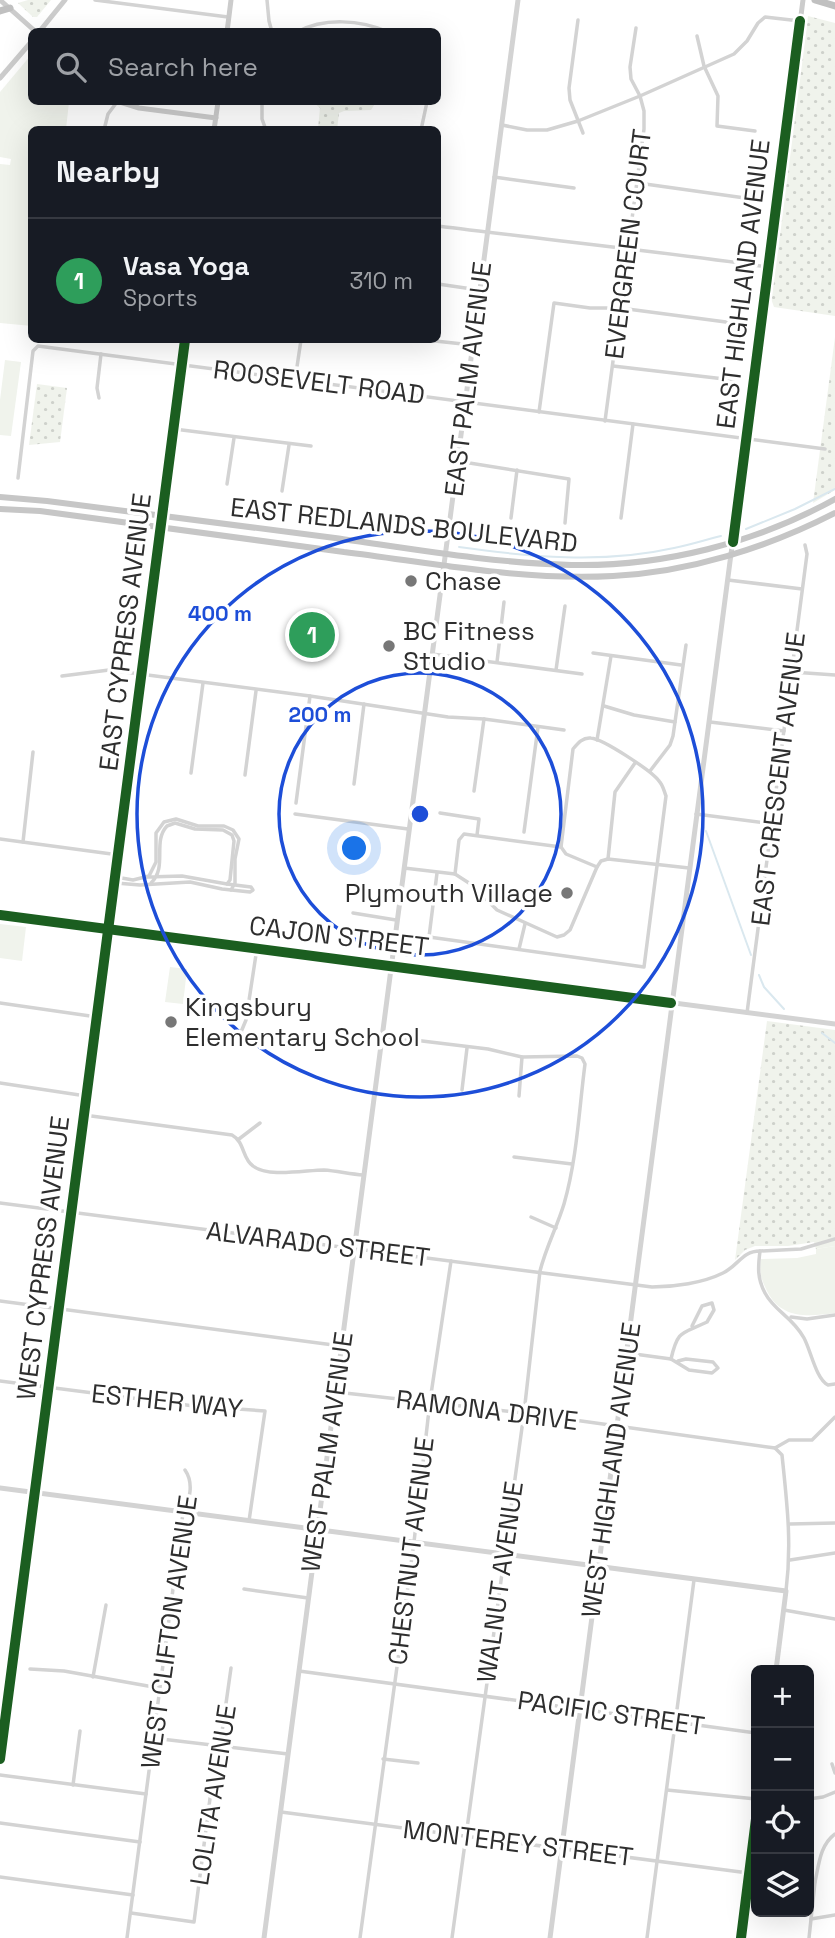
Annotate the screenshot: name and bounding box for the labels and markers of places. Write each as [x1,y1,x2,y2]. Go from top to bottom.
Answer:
place label: Chase [425,564,502,598]
marker: Chase [403,573,419,589]
pin: 1 [289,609,335,661]
place label: BC Fitness Studio [403,614,535,678]
marker: BC Fitness Studio [381,638,397,654]
centre of rings [408,802,432,826]
place label: Plymouth Village [345,876,553,910]
marker: Plymouth Village [559,885,575,901]
place label: Kingsbury Elementary School [185,990,420,1054]
marker: Kingsbury Elementary School [163,1014,179,1030]

